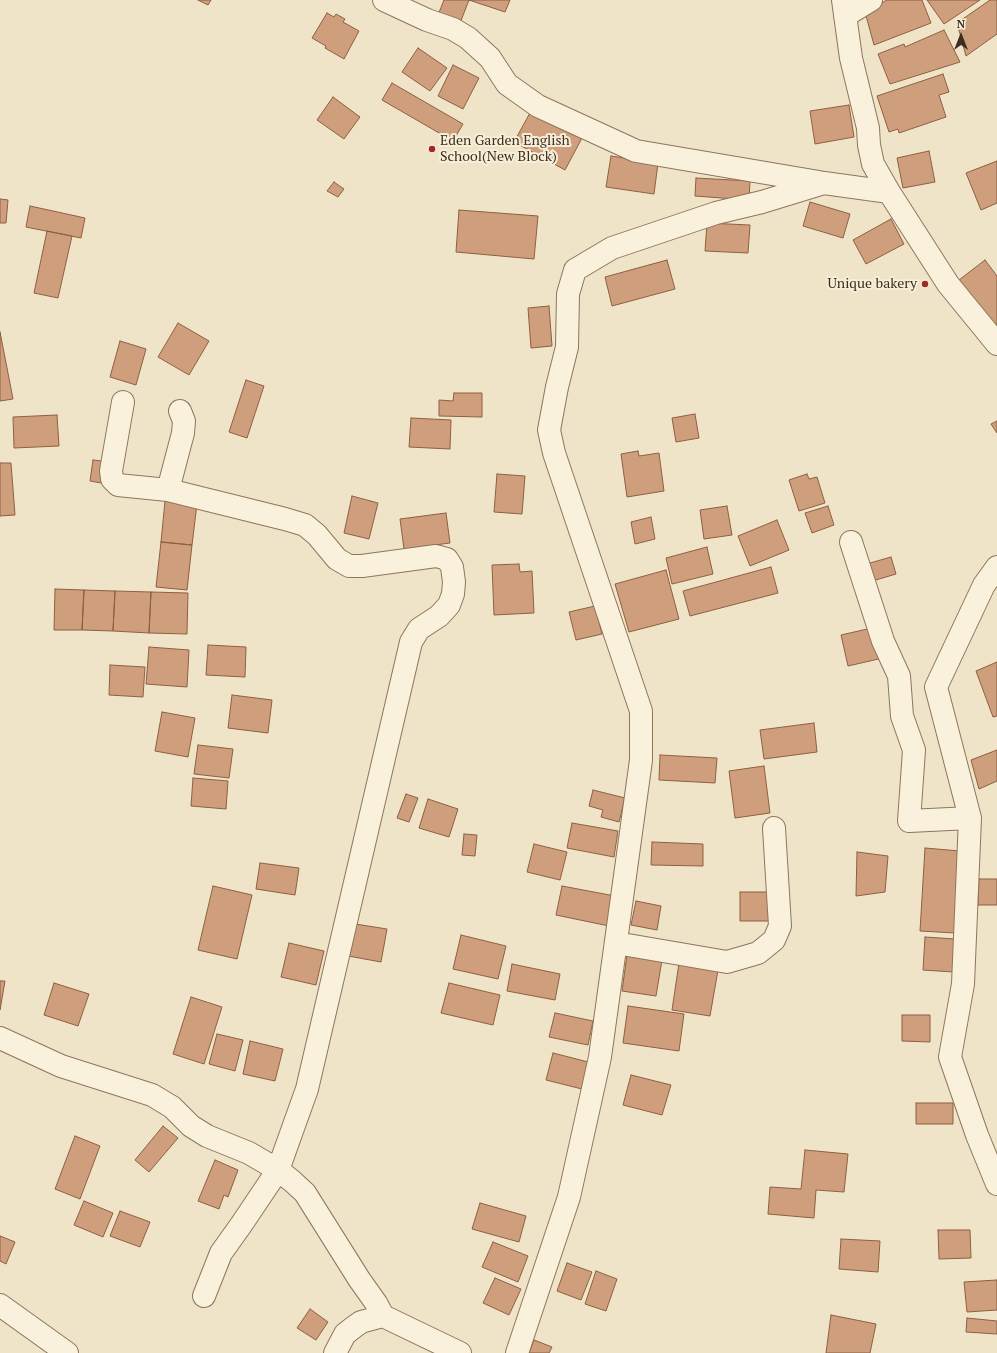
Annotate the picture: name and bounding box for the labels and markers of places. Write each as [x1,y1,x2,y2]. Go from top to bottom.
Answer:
place label: Eden Garden English School(New Block) [440,133,570,166]
marker: Eden Garden English School(New Block) [427,144,437,154]
place label: Unique bakery [827,276,917,292]
marker: Unique bakery [920,279,930,289]

